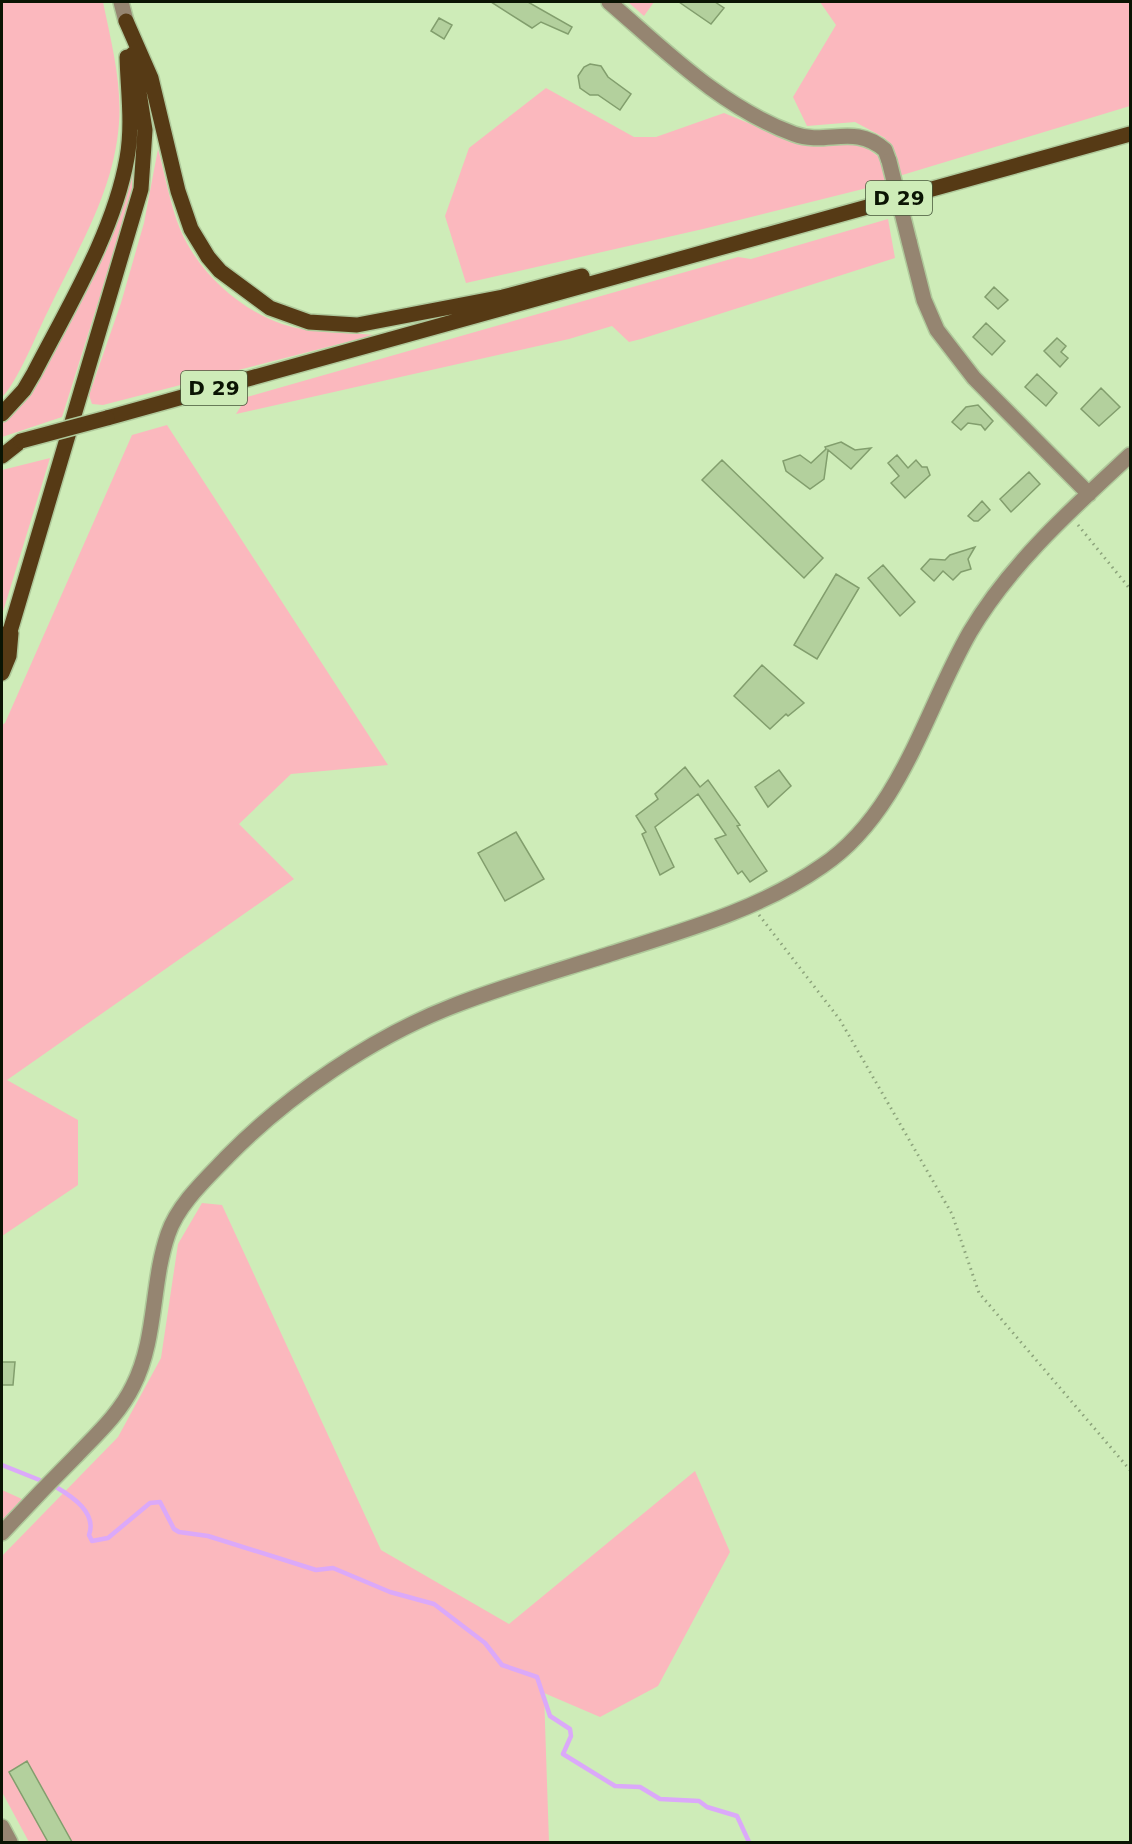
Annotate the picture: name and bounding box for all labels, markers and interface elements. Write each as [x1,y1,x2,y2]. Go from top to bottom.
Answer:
road number: D 29 [866,181,932,215]
road number: D 29 [181,371,247,405]

